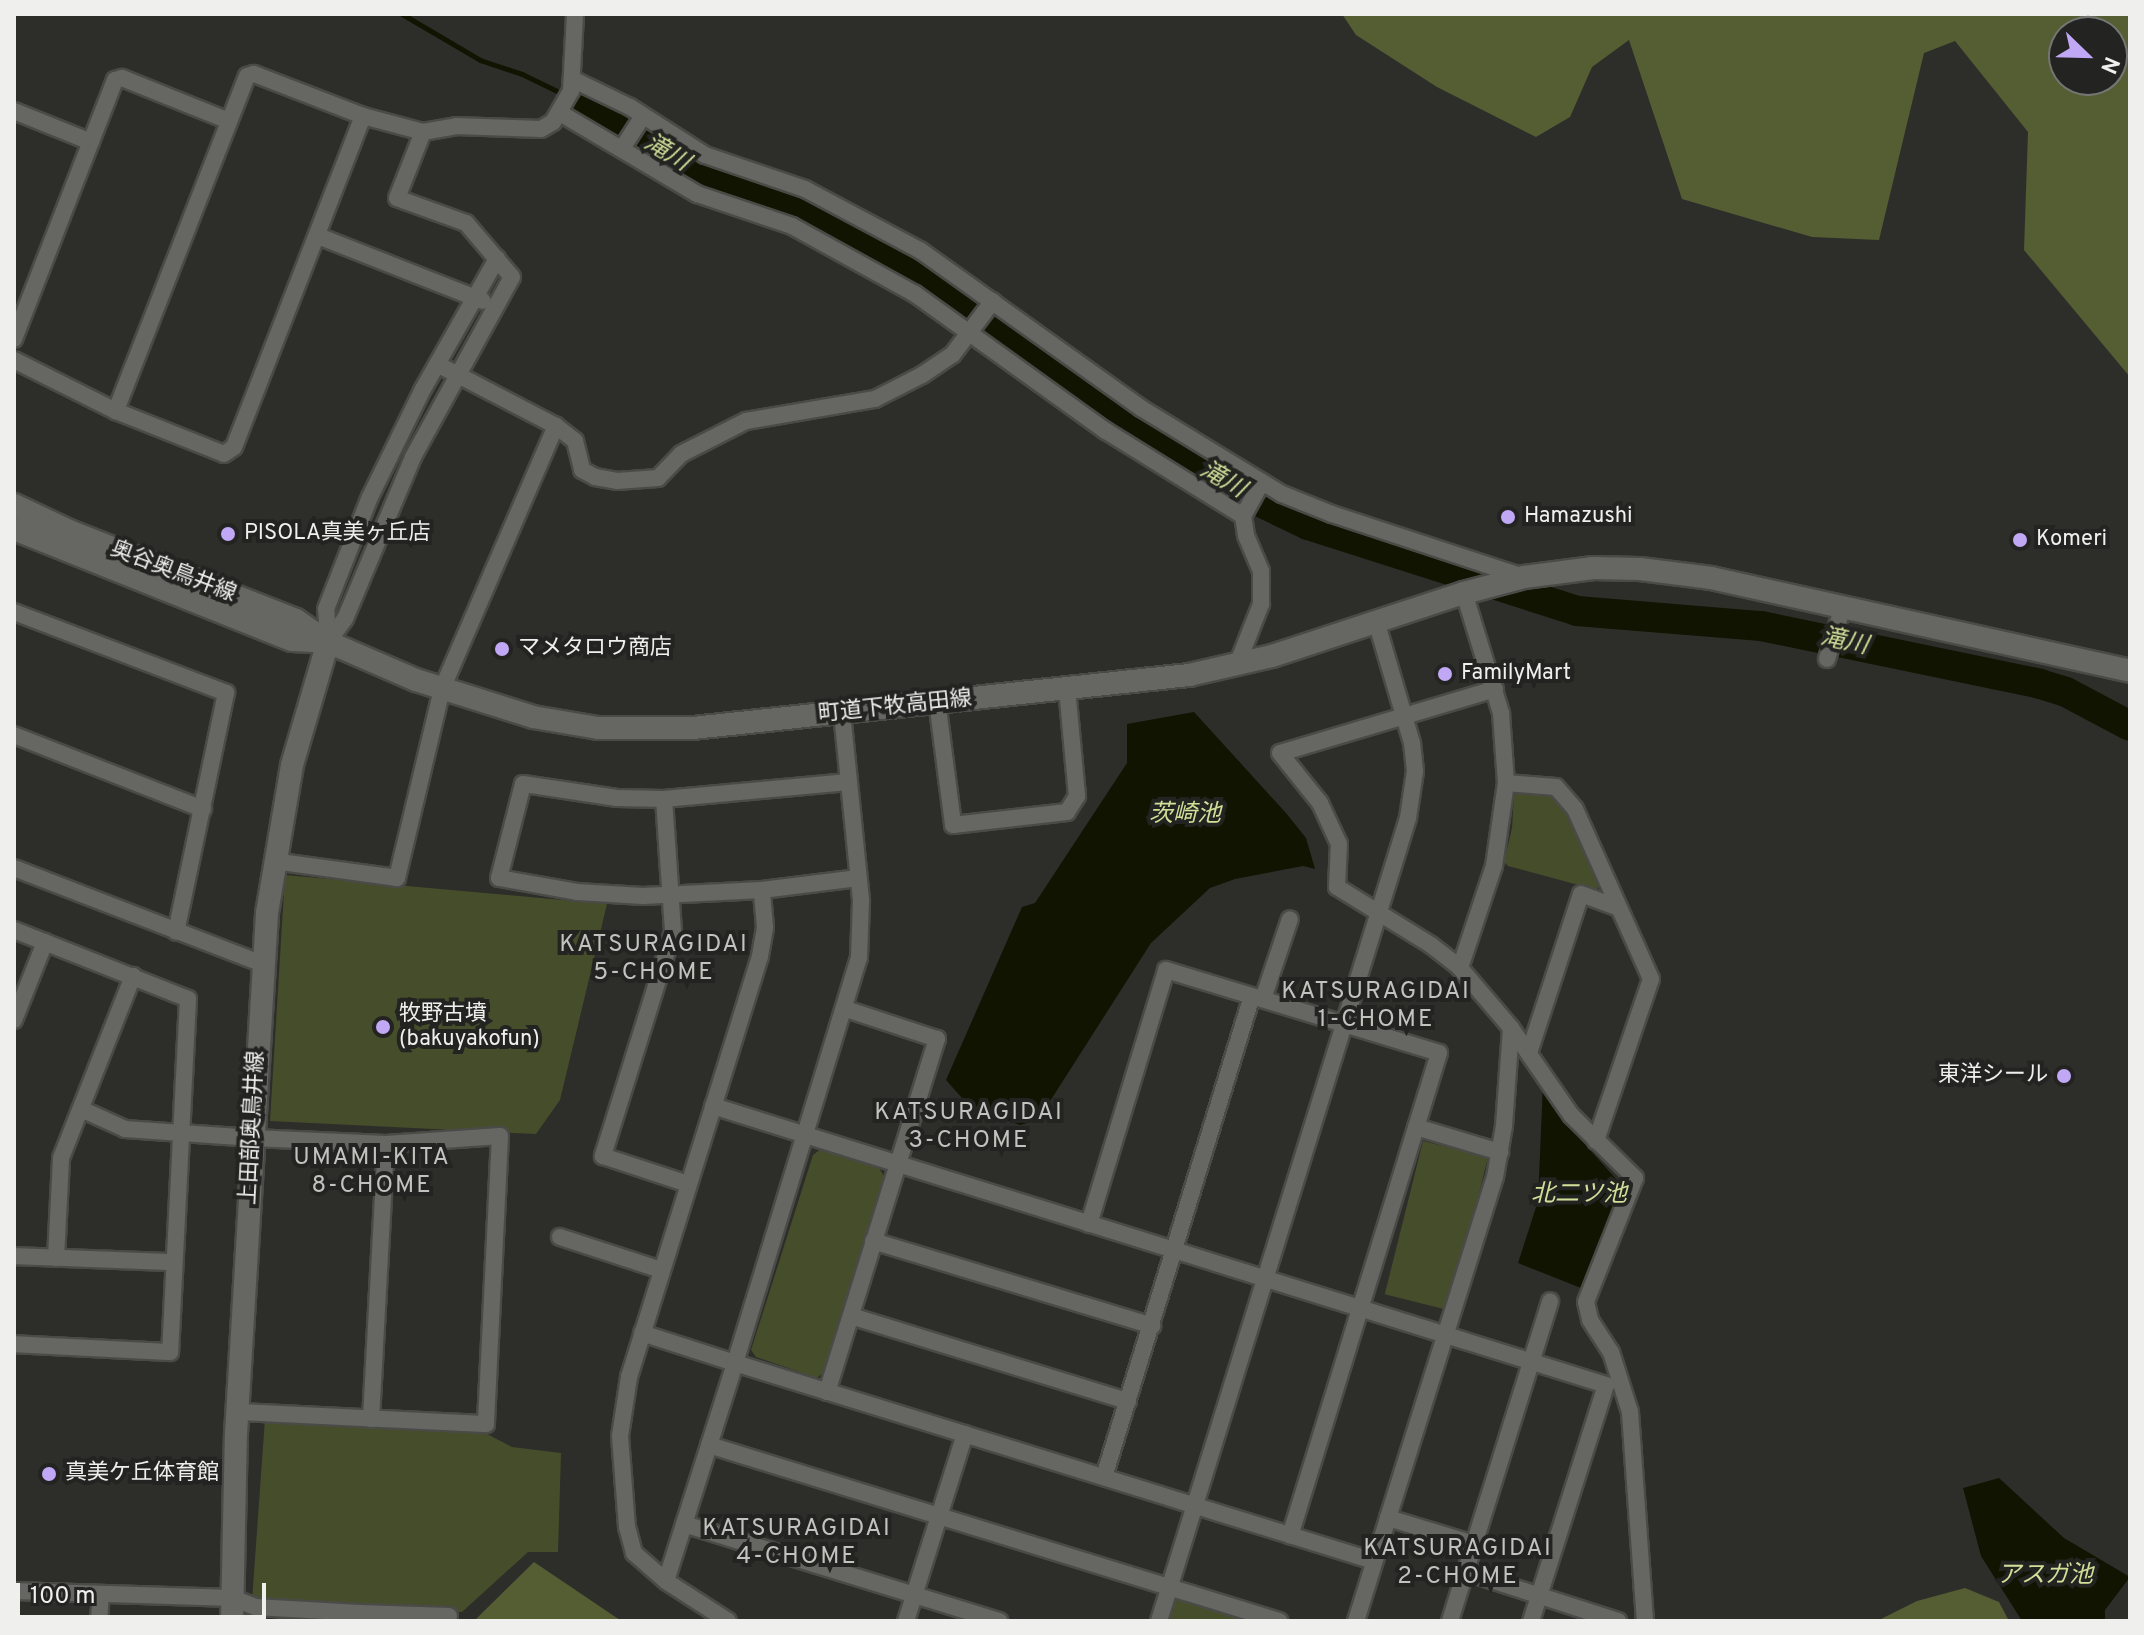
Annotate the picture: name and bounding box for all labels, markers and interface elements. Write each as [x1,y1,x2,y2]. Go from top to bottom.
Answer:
north arrow [2048,16,2128,96]
text: N [2093,52,2124,77]
water label: 滝川 [638,129,694,179]
water label: 滝川 [1194,457,1250,505]
place label: Hamazushi [1524,504,1633,530]
marker: Hamazushi [1499,508,1517,526]
place label: PISOLA真美ヶ丘店 [244,521,431,547]
marker: PISOLA真美ヶ丘店 [219,525,237,543]
place label: Komeri [2036,527,2107,553]
marker: Komeri [2011,531,2029,549]
street label: 奥谷奥鳥井線 [107,536,239,608]
water label: 滝川 [1818,624,1870,662]
place label: マメタロウ商店 [518,636,672,662]
marker: マメタロウ商店 [493,640,511,658]
place label: FamilyMart [1461,661,1571,687]
marker: FamilyMart [1436,665,1454,683]
street label: 町道下牧高田線 [817,686,973,728]
water label: 茨崎池 [1149,802,1221,830]
district label: KATSURAGIDAI 5-CHOME [559,932,749,988]
district label: KATSURAGIDAI 1-CHOME [1281,979,1471,1035]
place label: 牧野古墳 (bakuyakofun) [399,1001,539,1052]
marker: 牧野古墳 (bakuyakofun) [374,1018,392,1036]
street label: 上田部奥鳥井線 [236,1050,270,1206]
place label: 東洋シール [1938,1063,2048,1089]
marker: 東洋シール [2055,1067,2073,1085]
district label: KATSURAGIDAI 3-CHOME [874,1100,1064,1156]
district label: UMAMI-KITA 8-CHOME [293,1145,451,1201]
water label: 北二ツ池 [1531,1182,1627,1210]
place label: 真美ケ丘体育館 [65,1461,219,1487]
marker: 真美ケ丘体育館 [40,1465,58,1483]
district label: KATSURAGIDAI 4-CHOME [702,1516,892,1572]
district label: KATSURAGIDAI 2-CHOME [1363,1536,1553,1592]
water label: アスガ池 [1997,1563,2093,1591]
scale bar [20,1567,270,1617]
text: 100 m [30,1582,96,1612]

